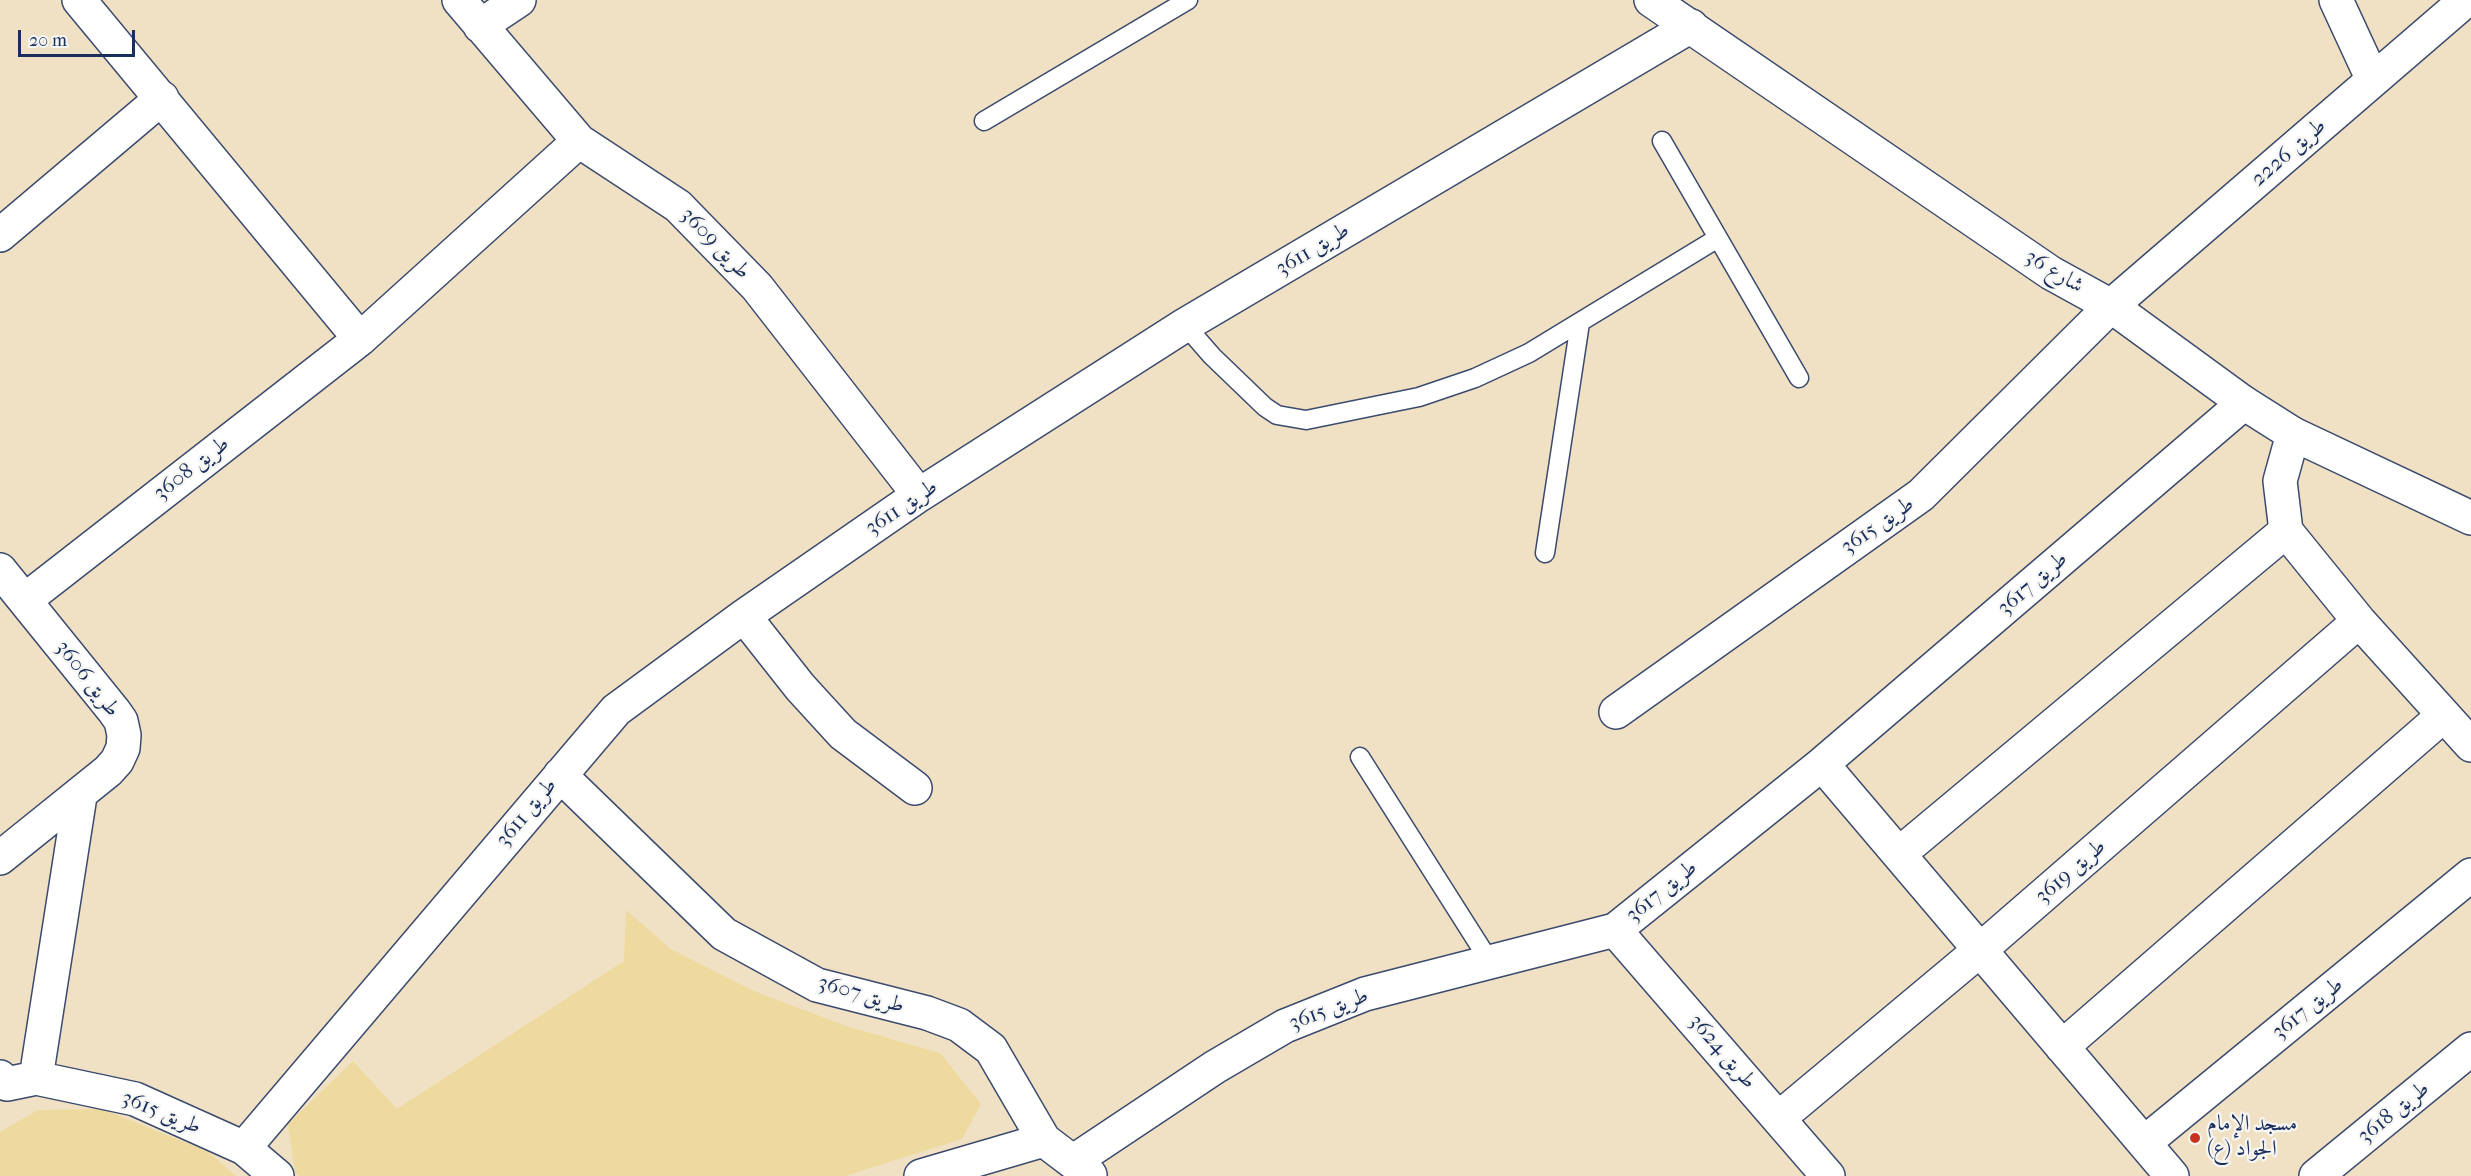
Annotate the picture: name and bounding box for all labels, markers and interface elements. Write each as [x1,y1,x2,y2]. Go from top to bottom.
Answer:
scale bar [21,18,138,56]
text: 20 m [29,30,67,51]
street label: طريق 2226 [2246,113,2332,193]
street label: طريق 3609 [674,203,756,285]
street label: طريق 3611 [1271,218,1355,282]
street label: شارع 36 [2020,244,2088,300]
street label: طريق 3608 [149,431,235,507]
street label: طريق 3611 [861,474,943,542]
street label: طريق 3615 [1836,491,1920,561]
street label: طريق 3617 [1993,546,2073,622]
street label: طريق 3606 [49,635,125,723]
street label: طريق 3611 [491,773,563,853]
street label: طريق 3619 [2030,834,2112,910]
street label: طريق 3617 [1621,855,1703,929]
street label: طريق 3607 [815,970,907,1020]
street label: طريق 3617 [2267,972,2349,1046]
street label: طريق 3615 [1286,983,1372,1037]
street label: طريق 3624 [1682,1009,1762,1095]
street label: طريق 3618 [2353,1076,2435,1150]
street label: طريق 3615 [118,1085,204,1141]
place label: مسجد الإمام الجواد (ع) [2207,1112,2297,1164]
marker: مسجد الإمام الجواد (ع) [2188,1131,2202,1145]

